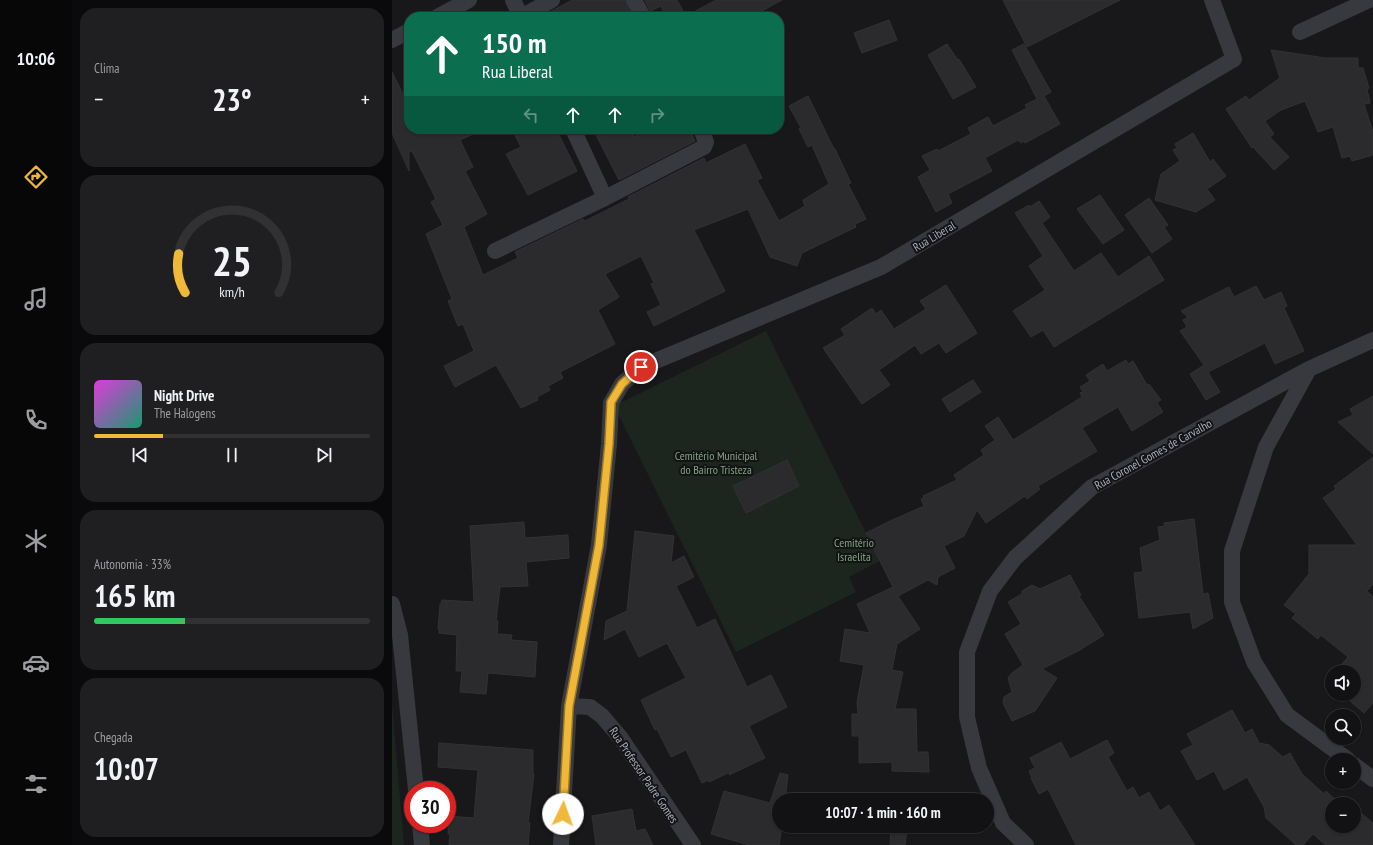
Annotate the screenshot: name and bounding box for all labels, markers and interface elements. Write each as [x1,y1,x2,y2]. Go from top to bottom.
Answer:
text: 150 m [482,24,546,61]
icon: ahead [416,28,468,80]
text: 10:06 [17,47,55,70]
text: Clima [94,60,119,77]
text: Rua Liberal [482,60,552,83]
text: 23° [212,80,252,119]
text: − [94,85,103,113]
text: + [361,85,370,113]
icon: left [520,104,542,126]
icon: ahead [562,104,584,126]
icon: ahead [604,104,626,126]
icon: right [646,104,668,126]
icon: directions [22,163,50,191]
street label: Rua Liberal [910,217,958,255]
text: 25 [212,234,252,287]
text: km/h [219,282,245,301]
icon: music [22,285,50,313]
pin [624,350,658,384]
icon: arrive [630,356,652,378]
text: Night Drive [154,386,214,405]
text: The Halogens [154,405,216,422]
icon: phone [22,406,50,434]
street label: Rua Coronel Gomes de Carvalho [1092,415,1214,493]
icon: previous [129,444,151,466]
icon: pause [221,444,243,466]
icon: next [313,444,335,466]
park label: Cemitério Municipal do Bairro Tristeza [675,448,758,477]
icon: climate [22,527,50,555]
park label: Cemitério Israelita [834,535,874,564]
text: Autonomia · 33% [94,556,171,573]
text: 165 km [94,576,175,615]
icon: car [22,649,50,677]
map controls [1325,665,1361,833]
button: sound [1325,665,1361,701]
button: search [1325,709,1361,745]
street label: Rua Professor Padre Gomes [606,724,682,826]
text: Chegada [94,729,133,746]
text: 10:07 [94,749,159,788]
button: + [1325,753,1361,789]
icon: filters [22,770,50,798]
speed limit sign: 30 [404,781,456,833]
position arrow [542,793,584,835]
button: − [1325,797,1361,833]
text: 10:07 · 1 min · 160 m [825,803,941,822]

